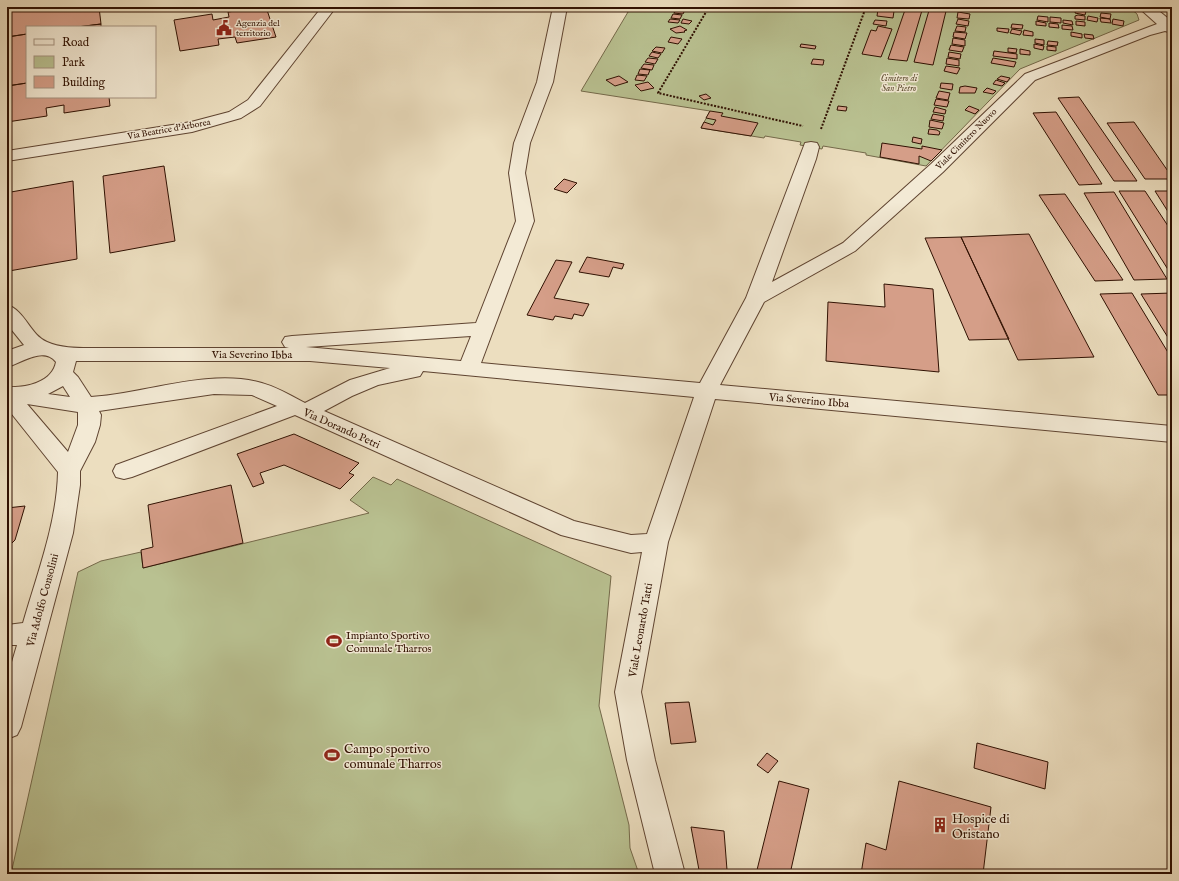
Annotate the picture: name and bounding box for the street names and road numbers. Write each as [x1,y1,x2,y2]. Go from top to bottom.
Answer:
street label: Viale Cimitero Nuovo [933,106,999,173]
street label: Via Beatrice d'Arborea [126,117,212,142]
street label: Via Severino Ibba [211,348,292,362]
street label: Via Severino Ibba [767,390,850,411]
street label: Via Dorando Petri [300,405,382,452]
street label: Via Adolfo Consolini [24,552,62,649]
street label: Viale Leonardo Tatti [626,582,656,679]

